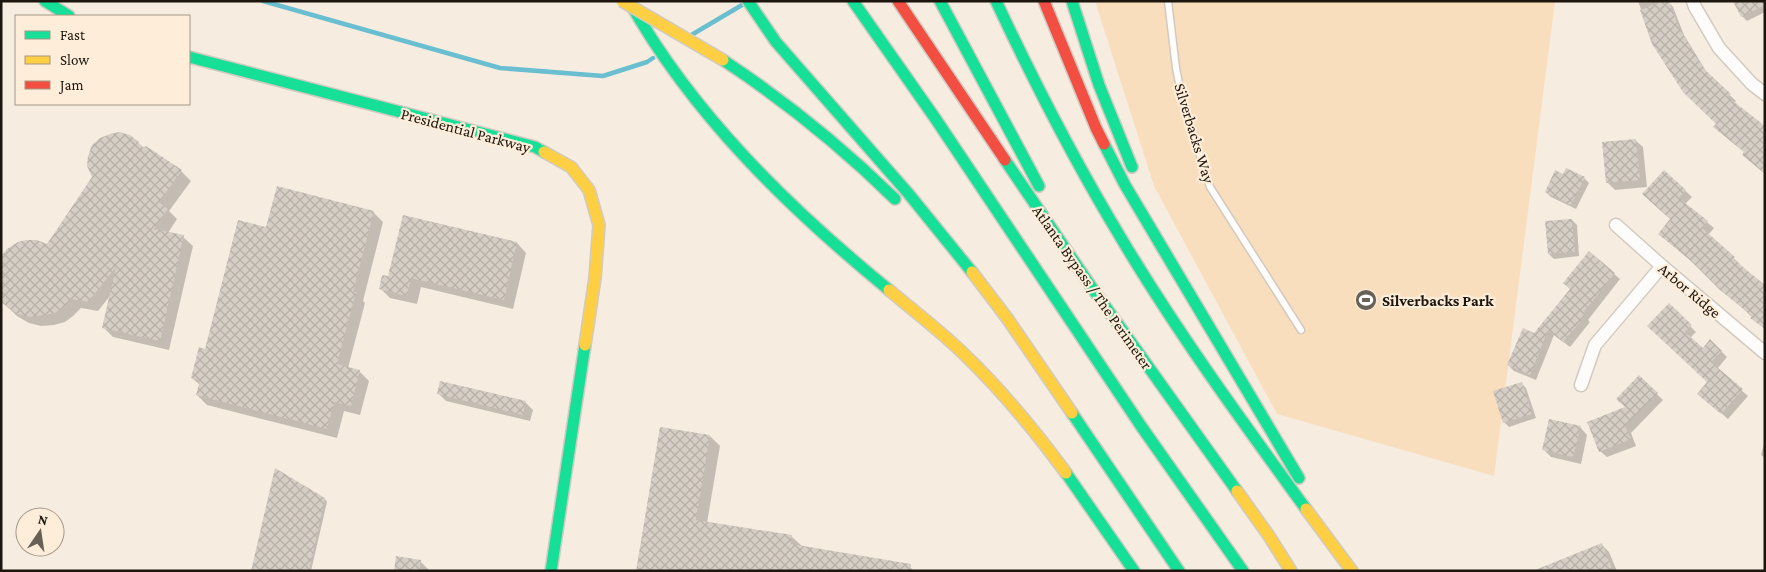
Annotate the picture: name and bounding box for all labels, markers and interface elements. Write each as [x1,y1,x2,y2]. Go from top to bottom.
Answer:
legend [15,15,190,105]
text: Fast [60,27,86,43]
text: Slow [60,52,90,68]
text: Jam [58,77,83,94]
street label: Silverbacks Way [1170,81,1218,186]
street label: Presidential Parkway [399,105,533,157]
street label: Atlanta Bypass / The Perimeter [1029,202,1156,373]
street label: Arbor Ridge [1655,260,1724,322]
sports icon: Silverbacks Park [1354,288,1378,312]
place label: Silverbacks Park [1382,292,1494,309]
north arrow [15,507,65,557]
text: N [36,510,50,528]

